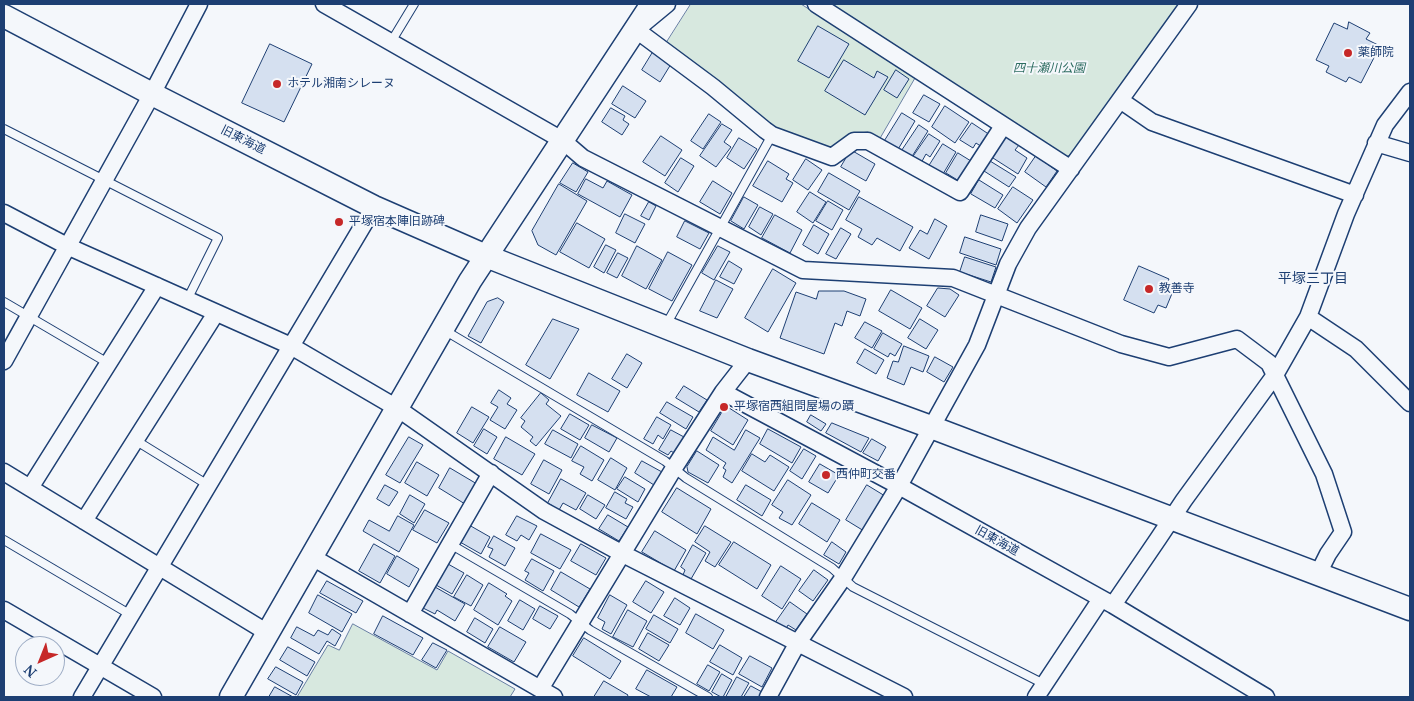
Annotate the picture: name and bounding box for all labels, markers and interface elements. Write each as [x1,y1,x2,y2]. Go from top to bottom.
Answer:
place label: 薬師院 [1358,46,1394,60]
marker: 薬師院 [1342,47,1354,59]
park label: 四十瀬川公園 [1013,62,1085,76]
place label: ホテル湘南シレーヌ [287,77,395,91]
marker: ホテル湘南シレーヌ [271,78,283,90]
street label: 旧東海道 [218,123,268,157]
place label: 平塚宿本陣旧跡碑 [349,215,445,229]
marker: 平塚宿本陣旧跡碑 [333,216,345,228]
district label: 平塚三丁目 [1278,271,1348,287]
place label: 教善寺 [1159,282,1195,296]
marker: 教善寺 [1143,283,1155,295]
place label: 平塚宿西組問屋場の蹟 [734,400,854,414]
marker: 平塚宿西組問屋場の蹟 [718,401,730,413]
place label: 西仲町交番 [836,468,896,482]
marker: 西仲町交番 [820,469,832,481]
street label: 旧東海道 [973,523,1021,559]
north arrow [15,636,65,686]
text: N [19,661,41,682]

